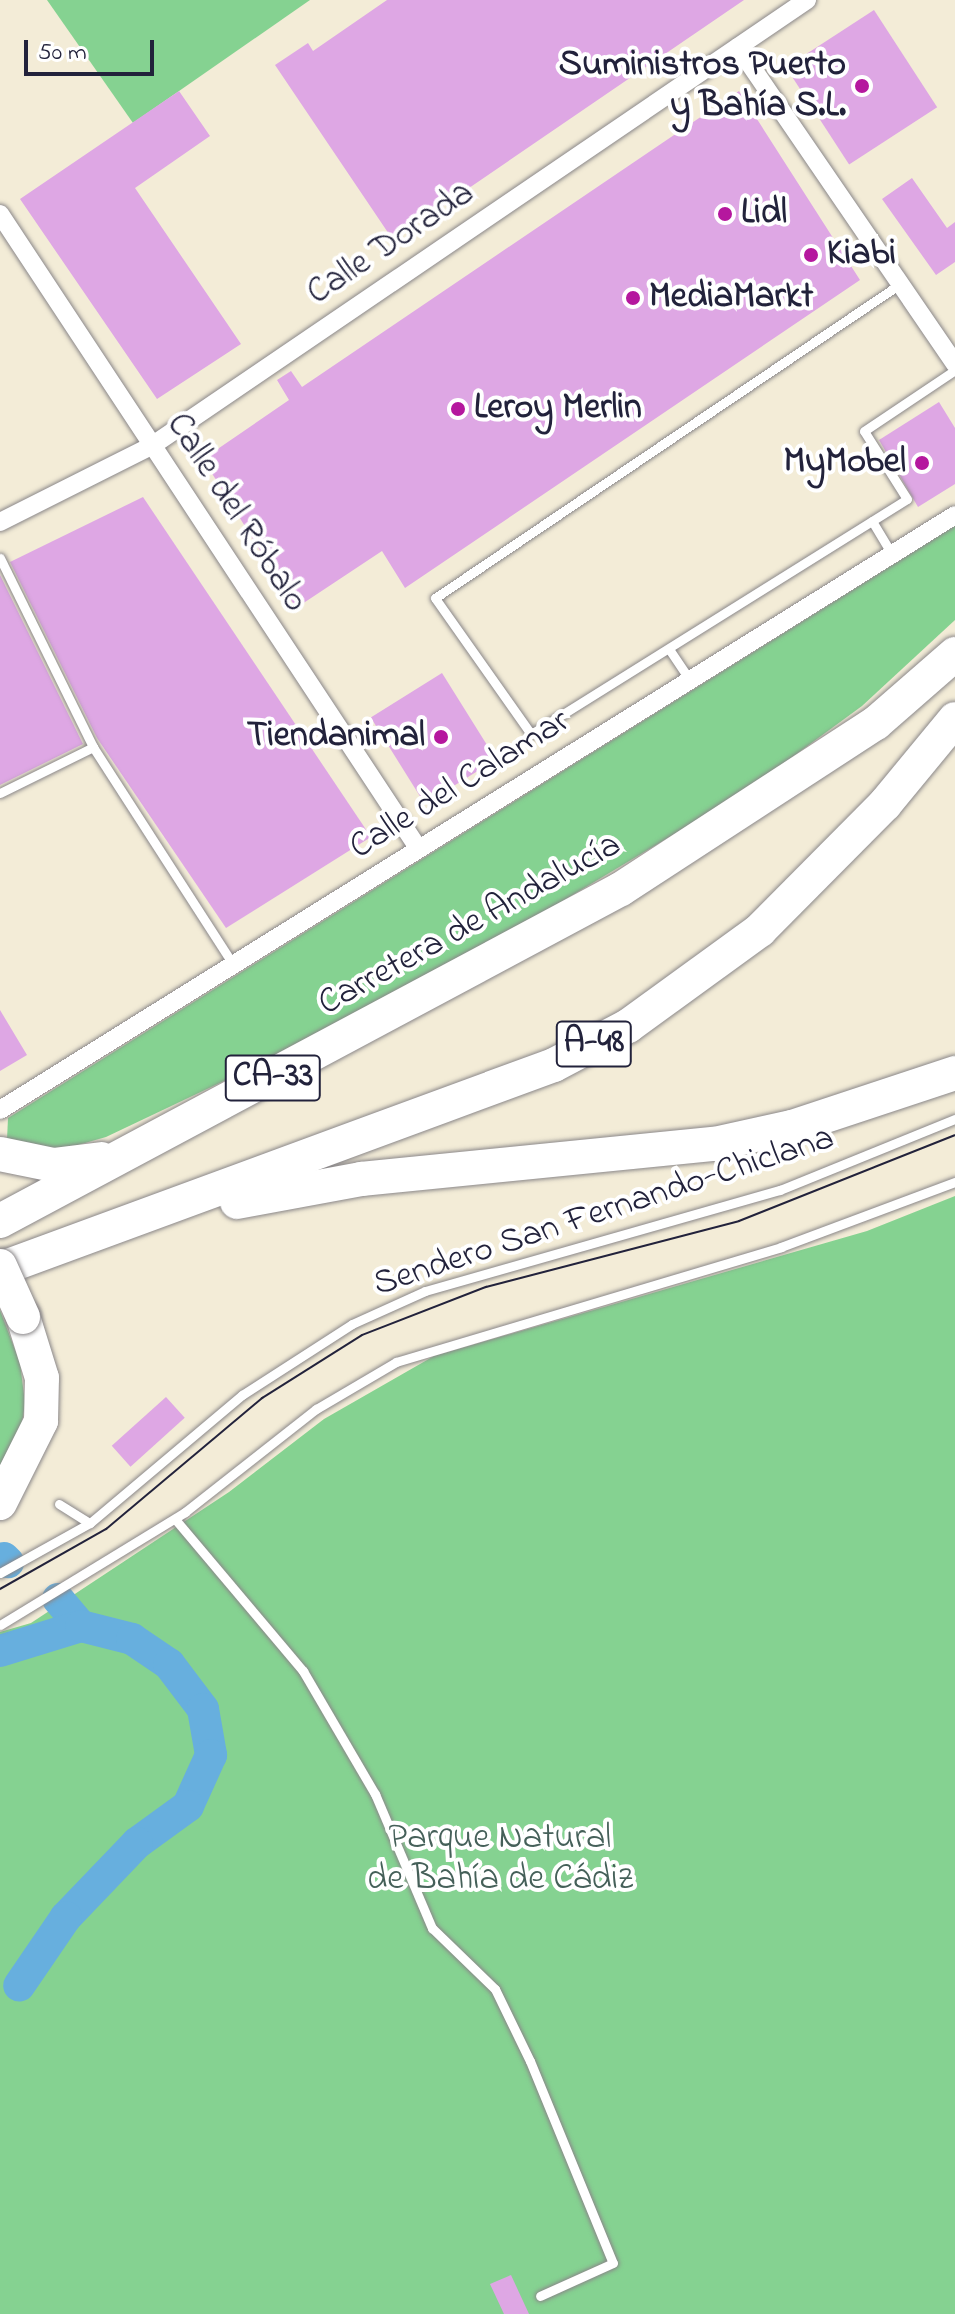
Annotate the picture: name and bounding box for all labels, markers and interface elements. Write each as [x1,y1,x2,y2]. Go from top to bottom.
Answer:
scale bar [28,24,158,74]
text: 50 m [38,36,87,71]
place label: Suministros Puerto y Bahía S.L. [559,43,846,128]
marker: Suministros Puerto y Bahía S.L. [853,77,871,95]
street label: Calle Dorada [299,172,483,316]
place label: Lidl [741,192,787,236]
marker: Lidl [716,205,734,223]
place label: Kiabi [827,233,896,277]
marker: Kiabi [802,246,820,264]
place label: MediaMarkt [649,276,813,320]
marker: MediaMarkt [624,289,642,307]
place label: Leroy Merlin [474,387,642,431]
marker: Leroy Merlin [449,400,467,418]
street label: Calle del Róbalo [156,405,316,621]
place label: MyMobel [783,441,906,485]
marker: MyMobel [913,454,931,472]
street label: Calle del Calamar [342,700,578,870]
place label: Tiendanimal [247,715,425,759]
marker: Tiendanimal [432,728,450,746]
street label: Carretera de Andalucía [311,824,629,1026]
road number: A-48 [554,1014,634,1074]
road number: CA-33 [223,1048,323,1108]
street label: Sendero San Fernando-Chiclana [368,1117,840,1307]
park label: Parque Natural de Bahía de Cádiz [367,1816,633,1901]

